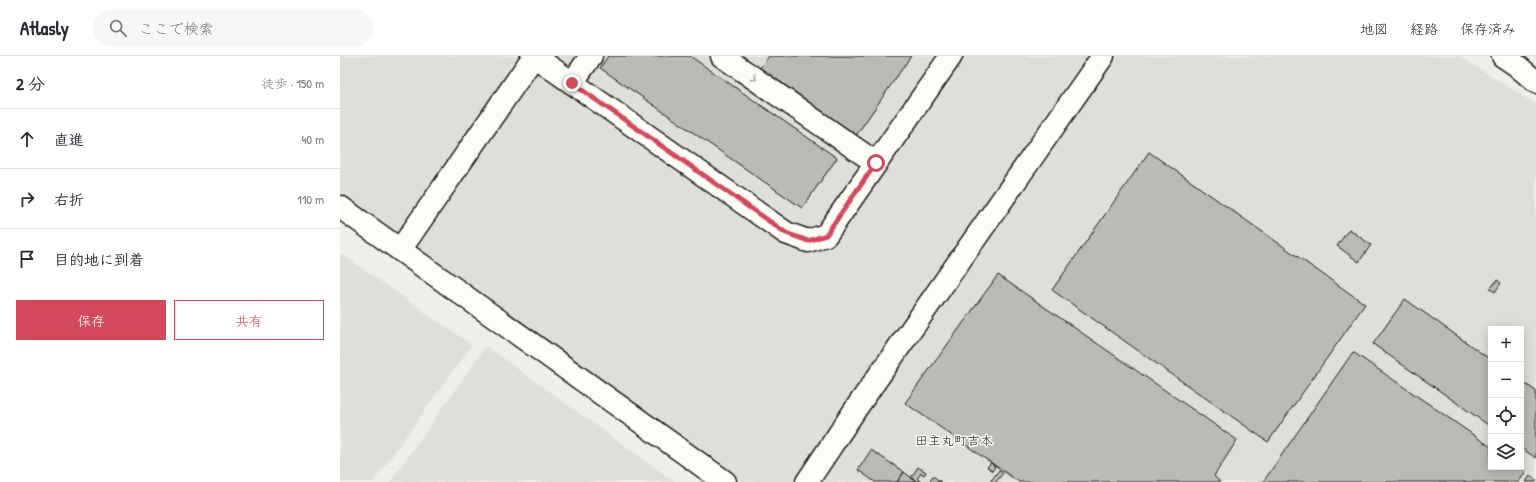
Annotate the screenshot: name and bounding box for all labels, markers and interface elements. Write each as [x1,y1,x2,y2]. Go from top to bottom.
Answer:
search box [93,10,373,46]
text: Atlasly [20,15,69,41]
icon: search [107,17,129,39]
text: ここで検索 [139,18,214,39]
text: 地図 [1360,19,1388,38]
text: 経路 [1410,19,1438,38]
text: 保存済み [1460,19,1516,38]
text: 2 分 [16,72,45,95]
one-way arrow [749,73,756,80]
text: 徒歩 · 150 m [262,74,324,92]
route end [563,74,581,92]
icon: ahead [16,128,38,150]
text: 直進 [54,129,84,150]
text: 40 m [301,130,324,148]
route start [867,154,885,172]
icon: right [16,188,38,210]
text: 右折 [54,189,84,210]
text: 110 m [297,190,324,208]
icon: arrive [16,248,38,270]
text: 目的地に到着 [54,249,144,270]
button: 保存 [16,300,166,340]
button: 共有 [174,300,324,340]
map controls [1488,326,1524,470]
button: + [1488,326,1524,362]
button: − [1488,362,1524,398]
button: locate [1488,398,1524,434]
district label: 田主丸町吉本 [915,431,993,449]
button: layers [1488,434,1524,470]

